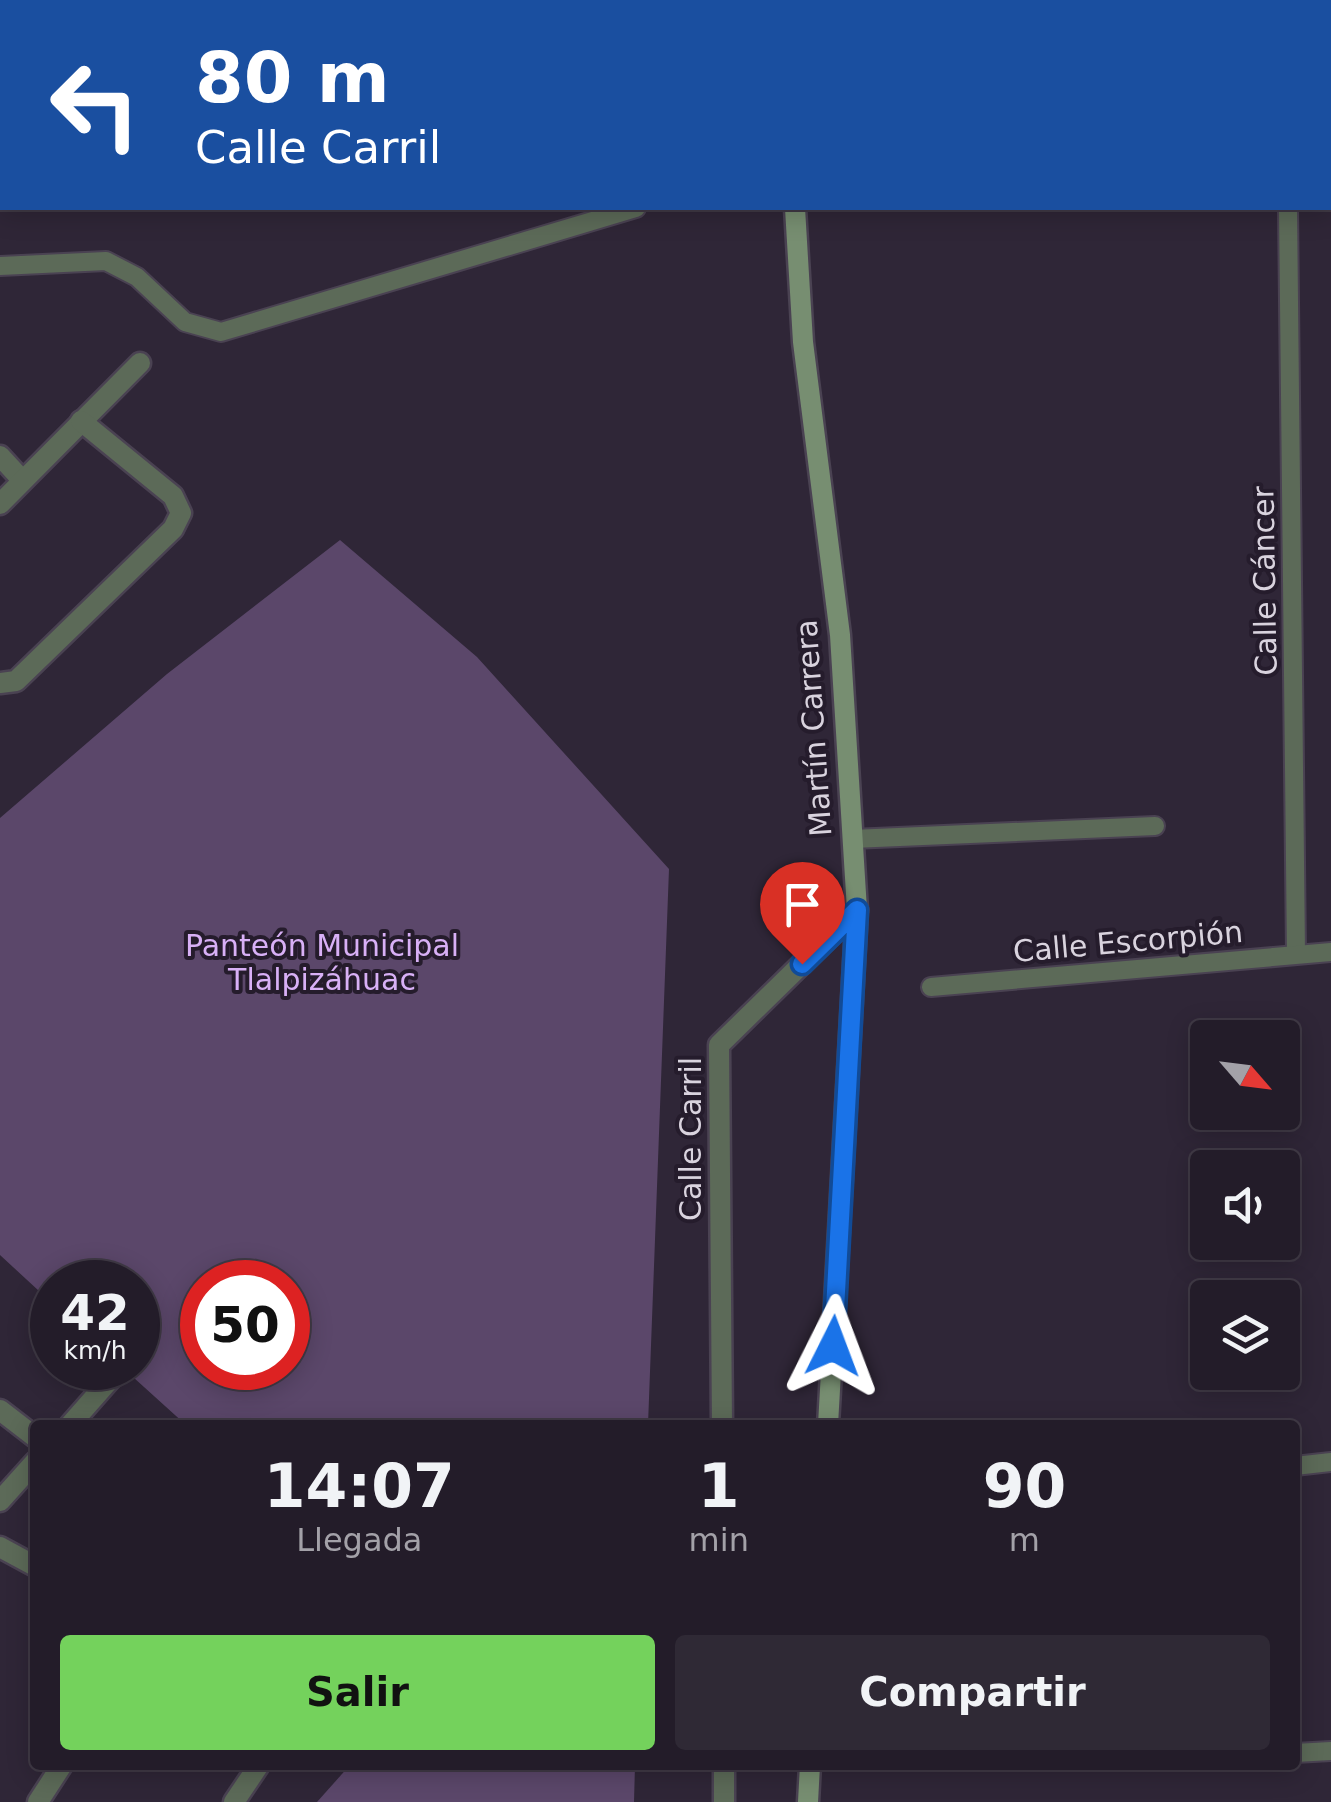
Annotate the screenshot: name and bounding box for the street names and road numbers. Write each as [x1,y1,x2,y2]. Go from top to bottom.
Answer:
street label: Calle Cáncer [1245,485,1284,676]
street label: Martín Carrera [788,618,839,838]
street label: Calle Escorpión [1012,914,1244,969]
street label: Calle Carril [673,1057,708,1221]

